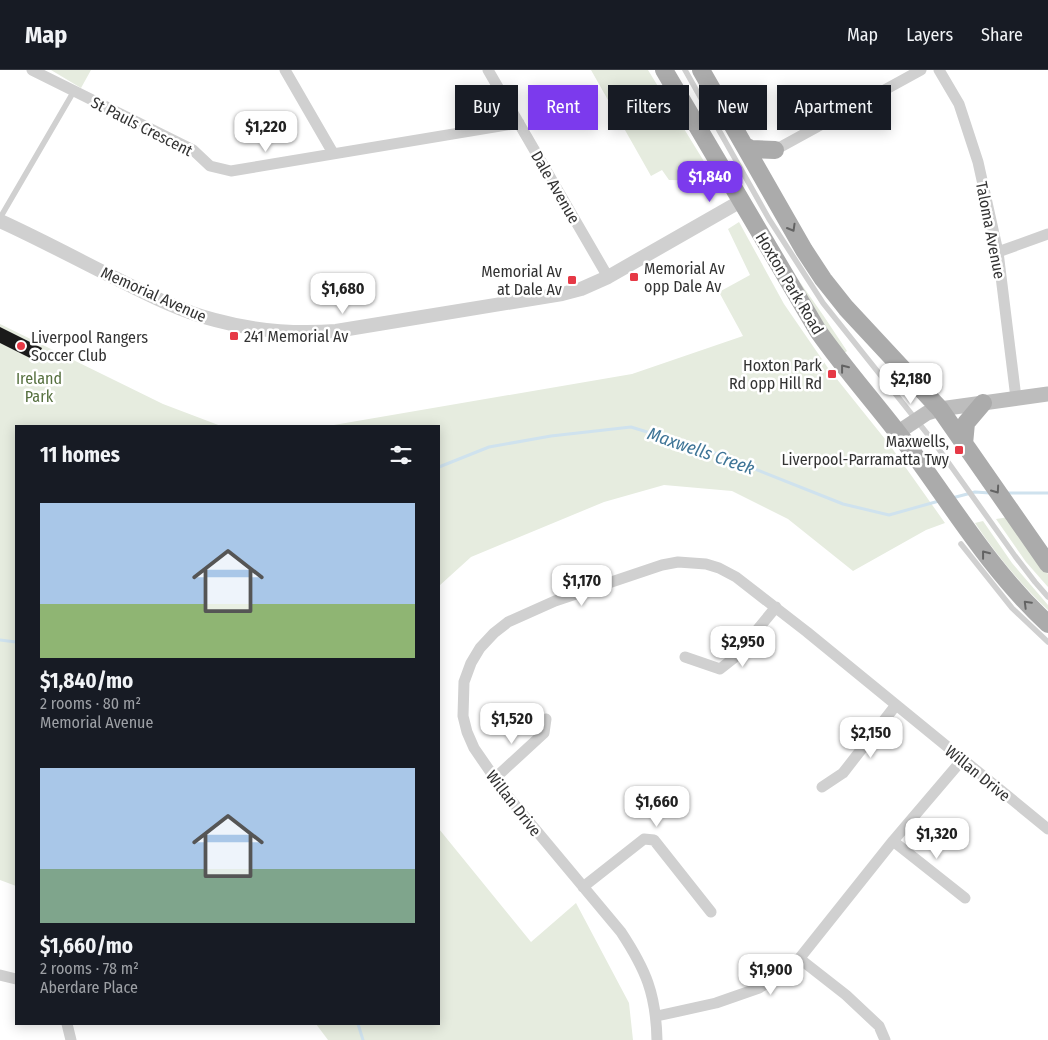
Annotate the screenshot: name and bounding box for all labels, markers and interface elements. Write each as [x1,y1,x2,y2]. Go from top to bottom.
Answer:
text: Map [25,21,67,49]
text: Map [847,24,878,46]
text: Layers [906,24,953,46]
text: Share [981,24,1023,46]
chip: Buy [455,85,518,130]
chip: Rent [528,85,598,130]
chip: Filters [608,85,689,130]
chip: New [699,85,767,130]
chip: Apartment [777,85,891,130]
street label: St Pauls Crescent [88,93,196,161]
pin: $1,220 [225,111,307,153]
text: $1,220 [245,117,287,136]
street label: Dale Avenue [527,148,584,227]
pin: $1,840 [669,160,751,203]
text: $1,840 [688,167,732,186]
street label: Taloma Avenue [972,180,1009,281]
one-way arrow [785,223,795,232]
street label: Hoxton Park Road [752,229,828,338]
place label: Memorial Av opp Dale Av [644,259,725,296]
place label: Memorial Av at Dale Av [481,262,562,299]
street label: Memorial Avenue [98,263,210,326]
marker: Memorial Av opp Dale Av [628,271,640,283]
pin: $1,680 [302,272,384,315]
marker: Memorial Av at Dale Av [566,274,578,286]
text: $1,680 [321,279,365,298]
place label: 241 Memorial Av [244,327,348,346]
place label: Liverpool Rangers Soccer Club [31,328,148,365]
marker: 241 Memorial Av [228,330,240,342]
marker: Liverpool Rangers Soccer Club [15,340,27,352]
place label: Hoxton Park Rd opp Hill Rd [729,356,823,393]
pin: $2,180 [870,362,952,405]
one-way arrow [842,365,850,374]
marker: Hoxton Park Rd opp Hill Rd [826,368,838,380]
park label: Ireland Park [16,369,62,406]
text: $2,180 [890,369,932,388]
water label: Maxwells Creek [645,422,758,480]
place label: Maxwells, Liverpool-Parramatta Twy [781,432,950,469]
icon: filters [387,441,415,469]
text: 11 homes [40,442,120,468]
marker: Maxwells, Liverpool-Parramatta Twy [953,444,965,456]
one-way arrow [990,484,999,494]
icon: home [183,536,273,626]
one-way arrow [982,550,991,560]
pin: $1,170 [541,564,623,607]
text: $1,170 [563,571,601,590]
one-way arrow [1024,601,1033,610]
pin: $2,950 [702,626,784,668]
text: $2,950 [721,632,765,651]
text: $1,840/mo [40,668,133,694]
text: 2 rooms · 80 m² [40,694,141,713]
pin: $1,520 [471,702,553,745]
text: $1,520 [491,709,533,728]
text: Memorial Avenue [40,713,153,732]
pin: $2,150 [830,716,912,759]
text: $2,150 [851,723,891,742]
street label: Willan Drive [941,741,1014,805]
street label: Willan Drive [482,767,545,840]
pin: $1,660 [616,786,698,828]
text: $1,660 [635,792,679,811]
icon: home [183,801,273,891]
pin: $1,320 [896,818,978,860]
text: $1,320 [916,824,958,843]
text: $1,660/mo [40,933,133,959]
pin: $1,900 [730,954,812,996]
text: 2 rooms · 78 m² [40,959,139,978]
text: $1,900 [749,960,793,979]
text: Aberdare Place [40,978,138,997]

